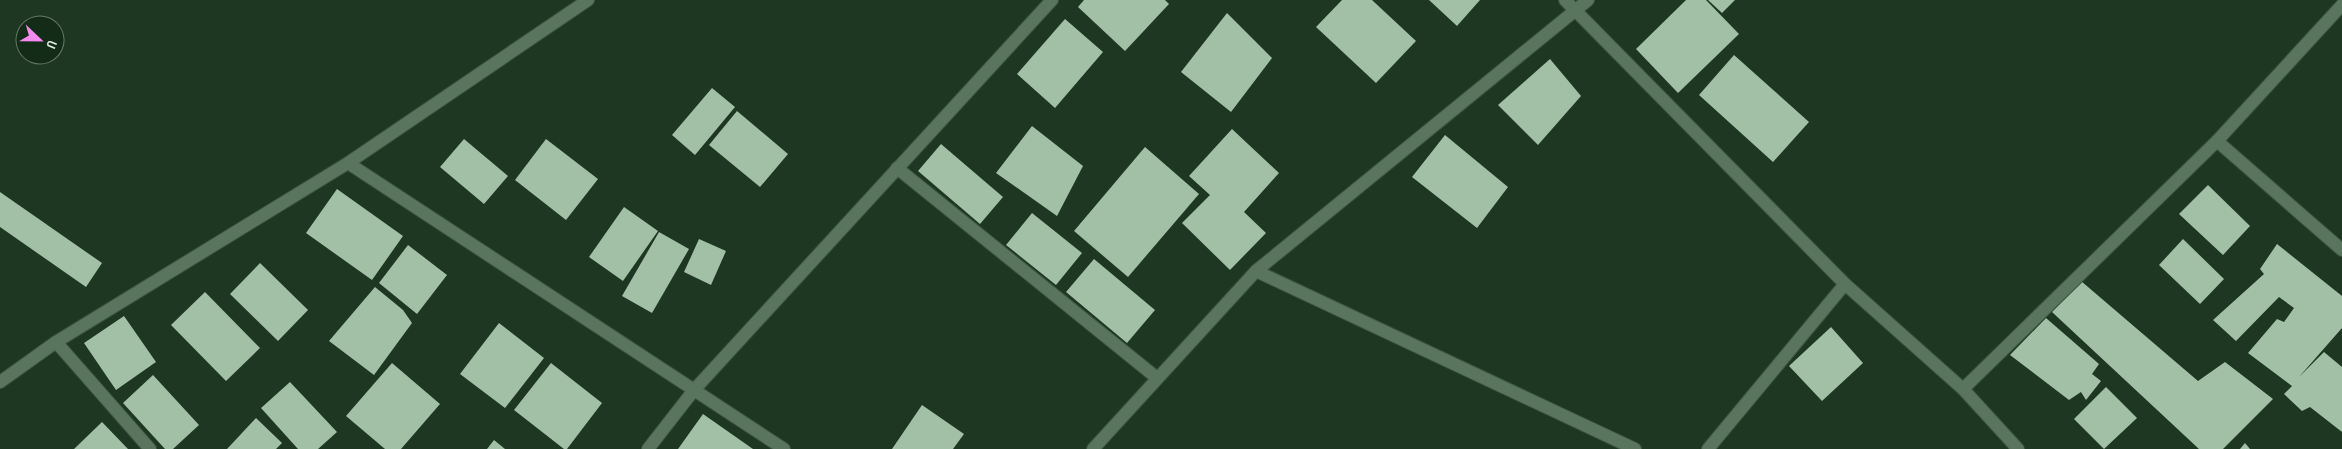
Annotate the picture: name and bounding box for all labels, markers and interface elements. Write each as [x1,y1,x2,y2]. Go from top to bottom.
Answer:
north arrow [15,15,65,65]
text: U [42,38,61,51]

